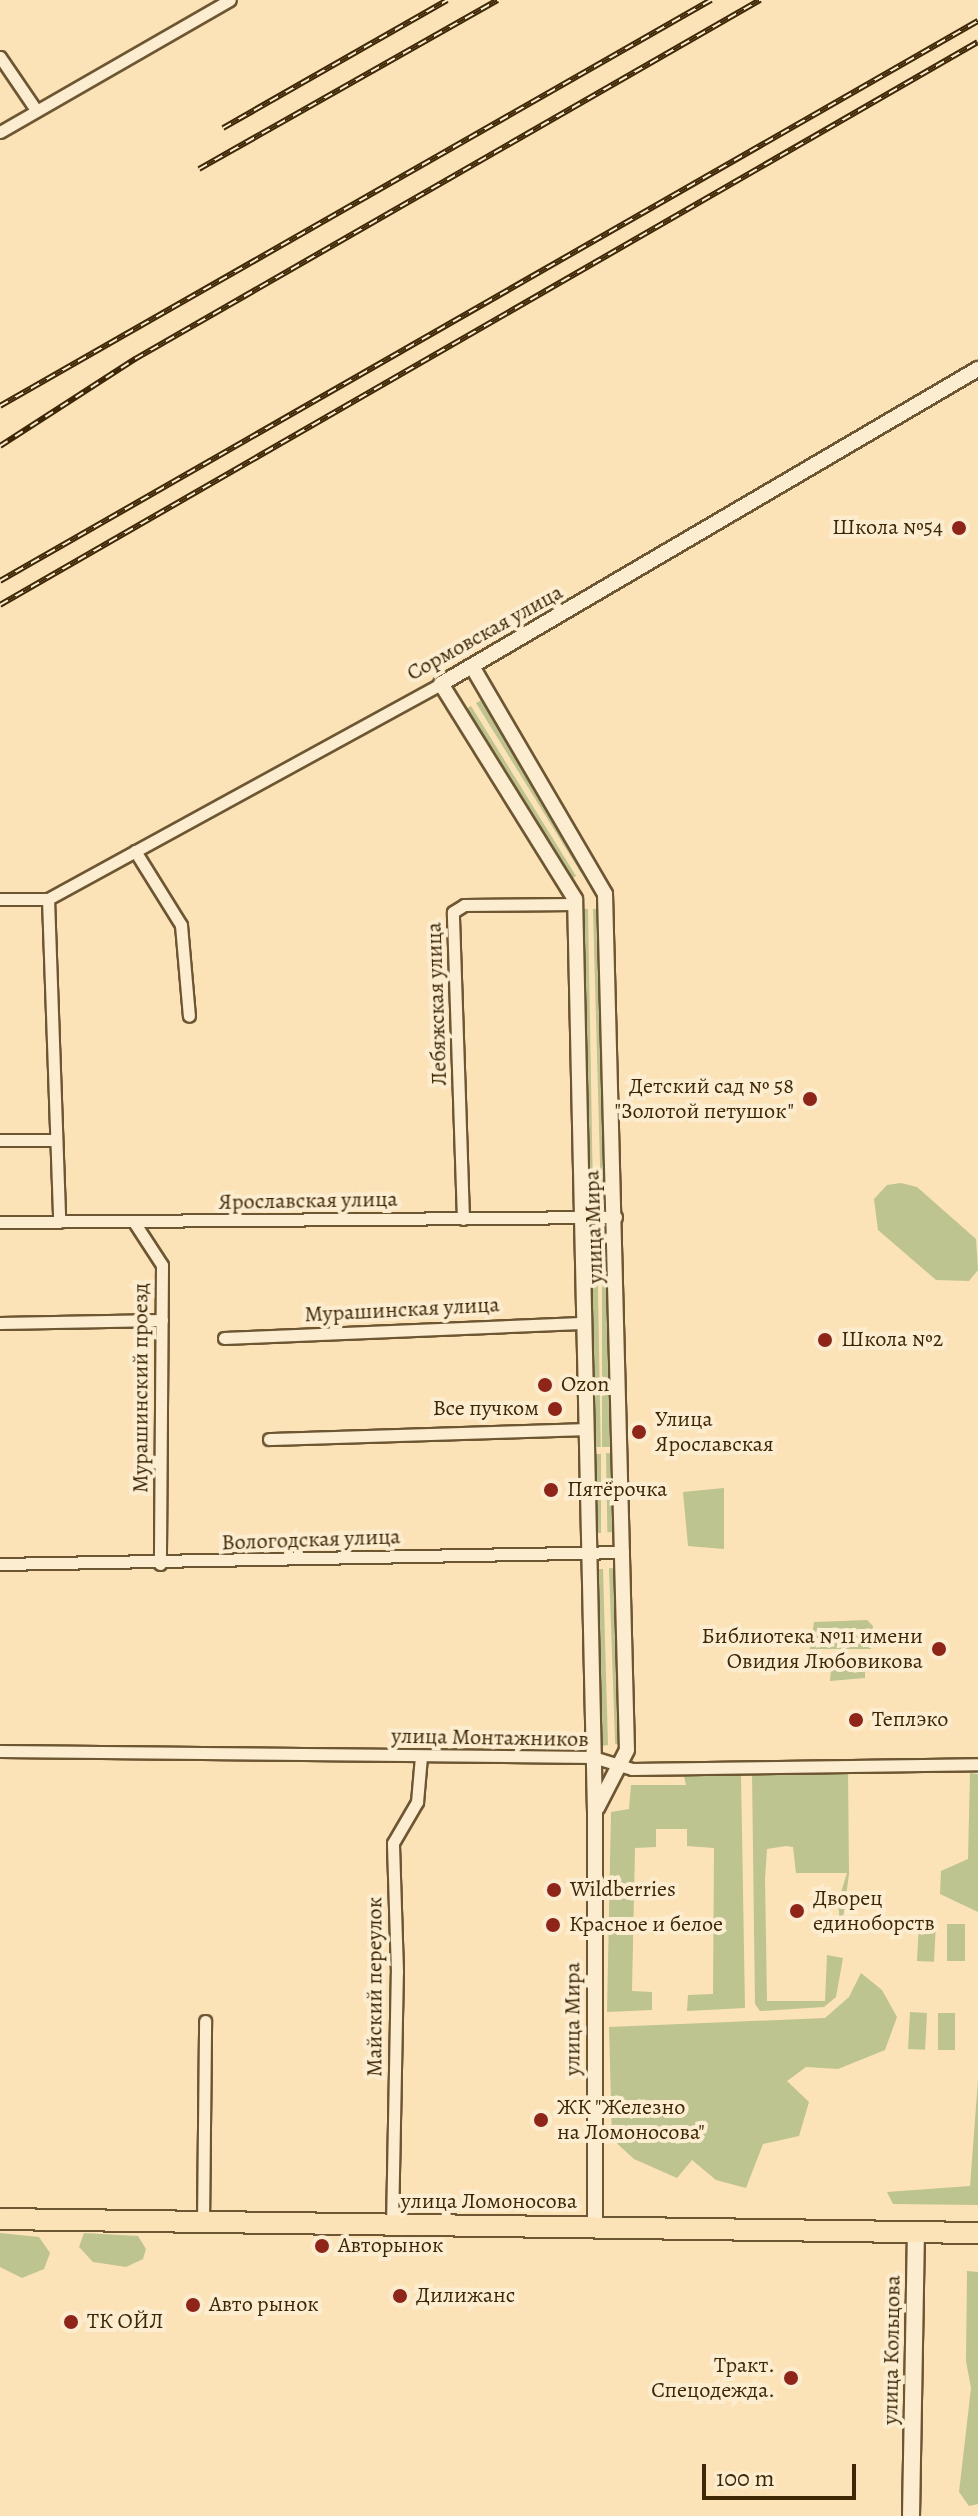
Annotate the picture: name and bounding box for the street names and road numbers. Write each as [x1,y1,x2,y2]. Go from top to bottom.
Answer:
street label: Сормовская улица [402,579,568,687]
street label: Лебяжская улица [421,922,453,1086]
street label: улица Мира [579,1170,609,1284]
street label: Ярославская улица [218,1186,398,1216]
street label: Мурашинский проезд [128,1283,154,1493]
street label: Мурашинская улица [304,1292,500,1328]
street label: Вологодская улица [221,1524,401,1556]
street label: улица Монтажников [391,1723,589,1753]
street label: Майский переулок [362,1897,388,2077]
street label: улица Мира [560,1962,586,2076]
street label: улица Ломоносова [401,2189,577,2215]
street label: улица Кольцова [877,2275,907,2425]

